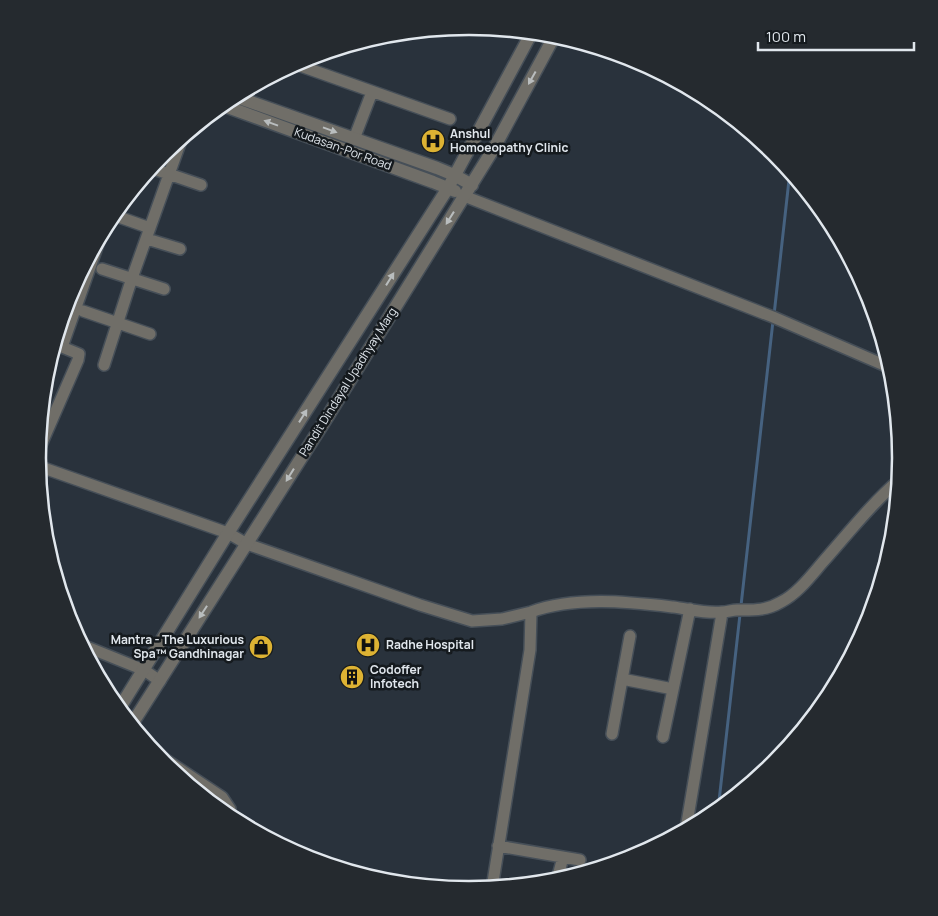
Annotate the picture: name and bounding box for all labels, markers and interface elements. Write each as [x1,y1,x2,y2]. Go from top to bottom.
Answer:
scale bar [758,20,914,52]
text: 100 m [766,26,806,47]
one-way arrow [528,71,536,85]
one-way arrow [263,119,278,127]
street label: Kudasan-Por Road [292,123,394,174]
place label: Anshul Homoeopathy Clinic [450,125,568,156]
one-way arrow [323,126,338,134]
hospital icon: Anshul Homoeopathy Clinic [420,128,446,154]
one-way arrow [445,212,455,225]
one-way arrow [386,272,395,285]
street label: Pandit Dindayal Upadhyay Marg [295,304,401,459]
one-way arrow [298,409,308,422]
one-way arrow [286,468,295,482]
one-way arrow [199,606,208,619]
place label: Mantra - The Luxurious Spa™ Gandhinagar [111,631,244,662]
hospital icon: Radhe Hospital [355,632,381,658]
shop icon: Mantra - The Luxurious Spa™ Gandhinagar [248,634,274,660]
place label: Radhe Hospital [386,636,474,653]
place label: Codoffer Infotech [370,661,422,692]
building icon: Codoffer Infotech [339,664,365,690]

